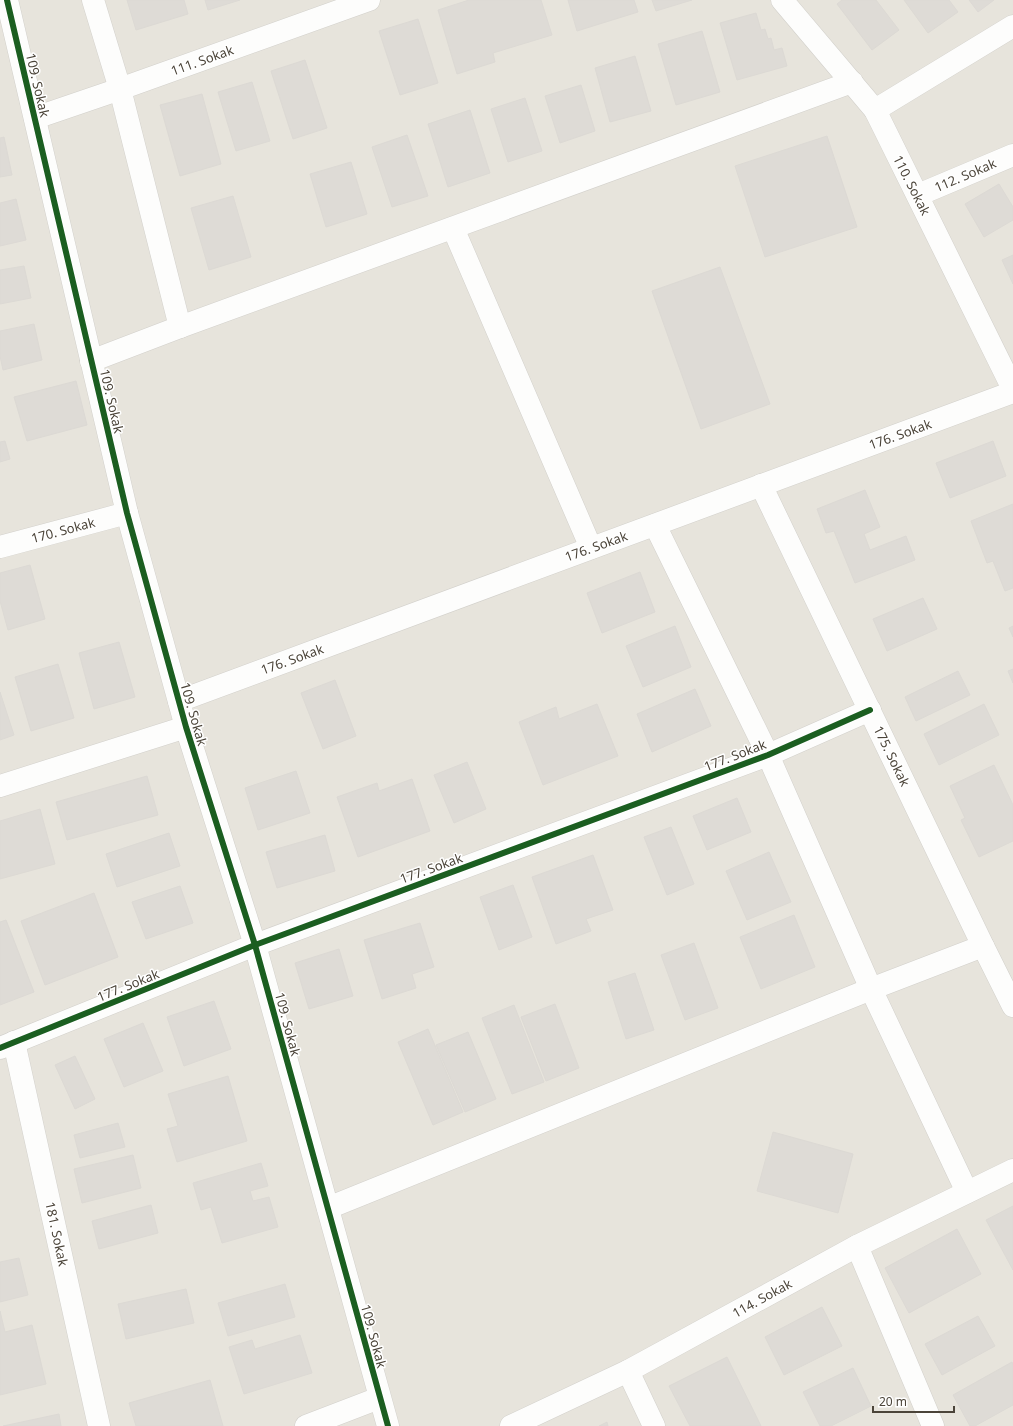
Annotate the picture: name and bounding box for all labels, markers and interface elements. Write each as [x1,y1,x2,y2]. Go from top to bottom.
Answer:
street label: 111. Sokak [168,40,236,80]
street label: 109. Sokak [22,51,54,119]
street label: 110. Sokak [889,152,935,218]
street label: 112. Sokak [931,154,999,196]
street label: 109. Sokak [96,367,128,435]
street label: 176. Sokak [866,414,934,454]
street label: 170. Sokak [29,513,97,547]
street label: 176. Sokak [562,526,630,566]
street label: 176. Sokak [258,639,326,679]
street label: 109. Sokak [176,680,212,748]
street label: 175. Sokak [870,723,914,789]
street label: 177. Sokak [701,735,769,775]
street label: 177. Sokak [397,848,465,888]
street label: 177. Sokak [94,964,162,1006]
street label: 109. Sokak [271,990,305,1058]
street label: 181. Sokak [41,1200,73,1268]
street label: 114. Sokak [729,1274,795,1322]
street label: 109. Sokak [357,1302,391,1370]
scale bar [873,1388,954,1414]
text: 20 m [879,1393,907,1410]

